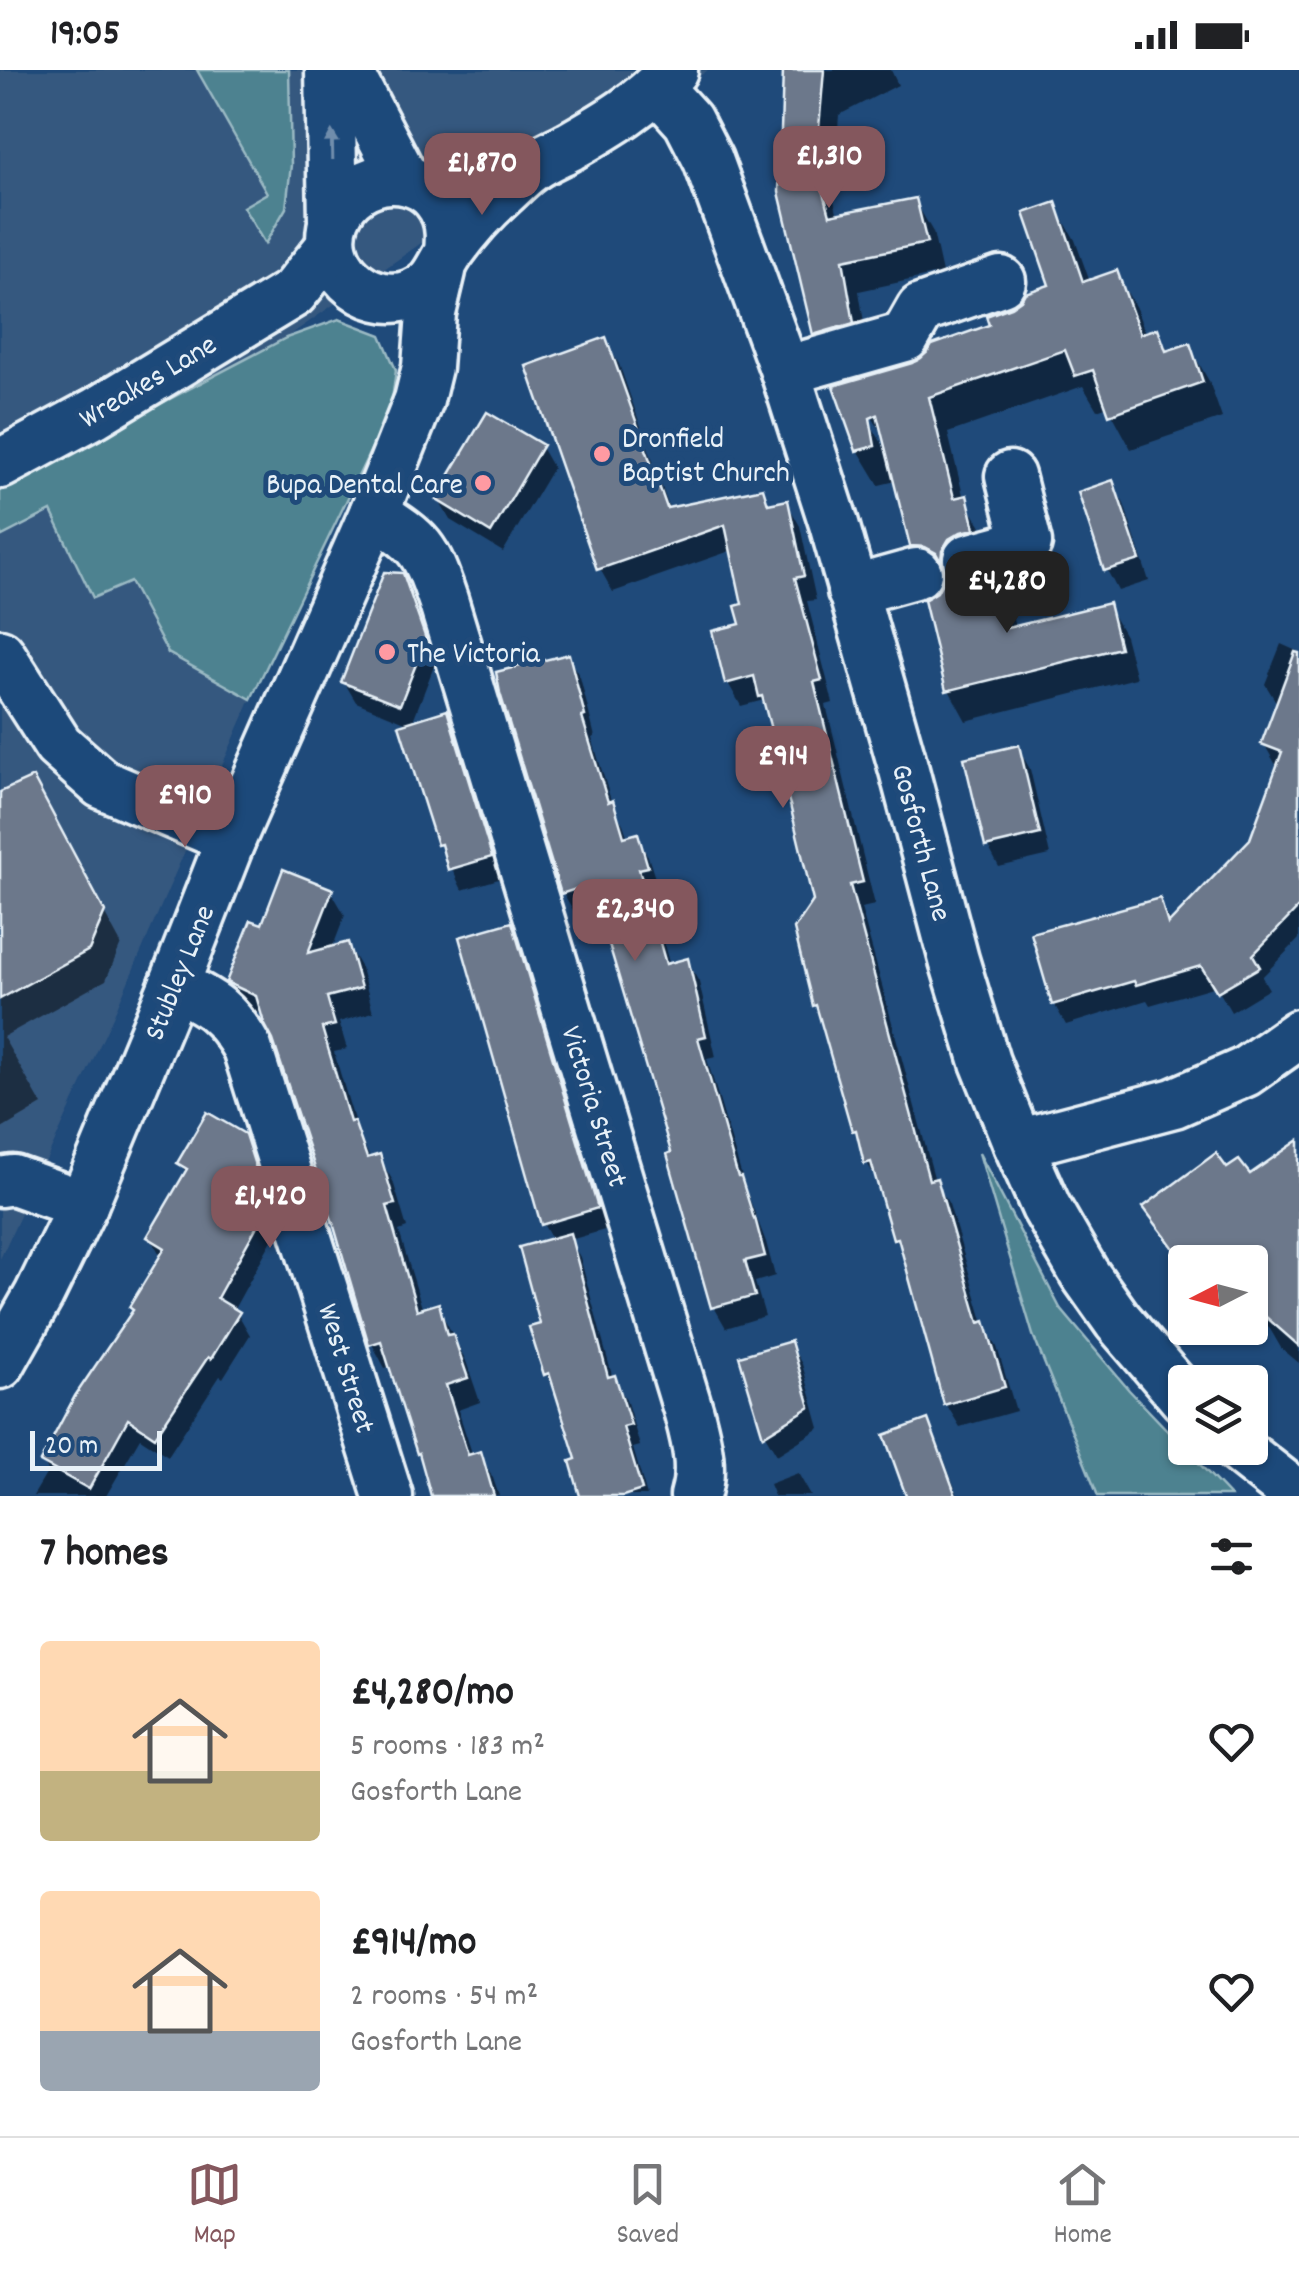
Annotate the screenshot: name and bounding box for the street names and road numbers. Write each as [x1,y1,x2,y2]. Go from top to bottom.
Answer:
street label: Wreakes Lane [72,326,226,442]
street label: Gosforth Lane [877,760,960,927]
street label: Stubley Lane [135,899,229,1048]
street label: Victoria Street [547,1021,637,1193]
street label: West Street [304,1299,384,1440]

